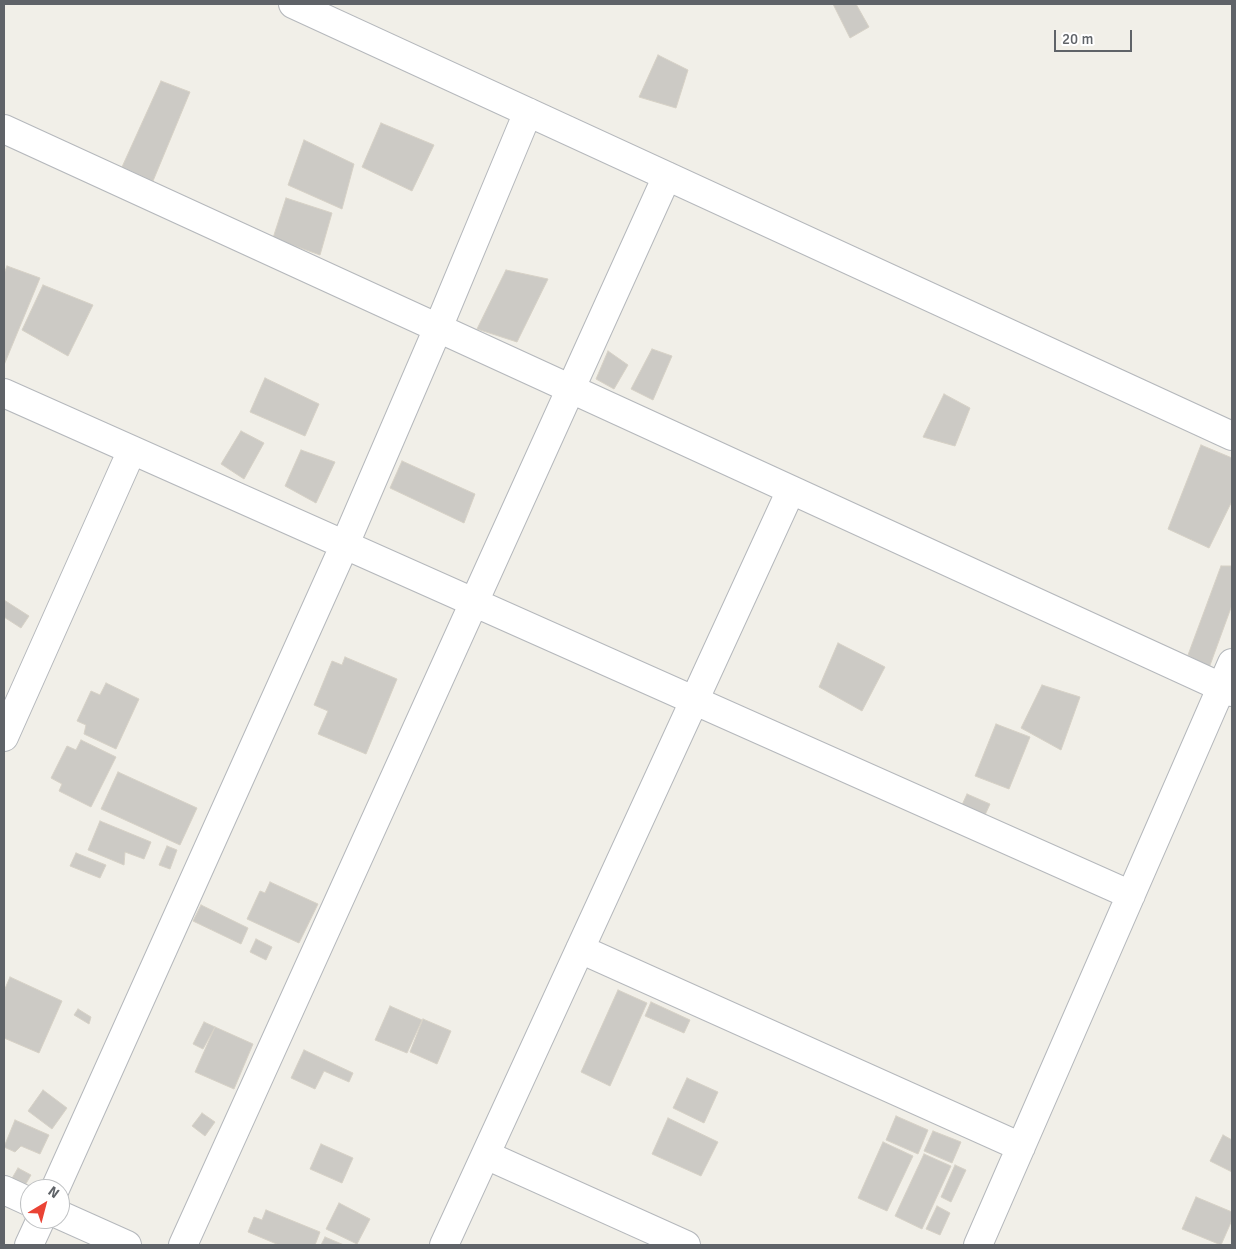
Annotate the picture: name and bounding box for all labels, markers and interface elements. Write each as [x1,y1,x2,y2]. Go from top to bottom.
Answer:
scale bar [1056,20,1134,52]
text: 20 m [1062,30,1093,48]
north arrow [20,1179,70,1229]
text: N [45,1183,63,1202]

